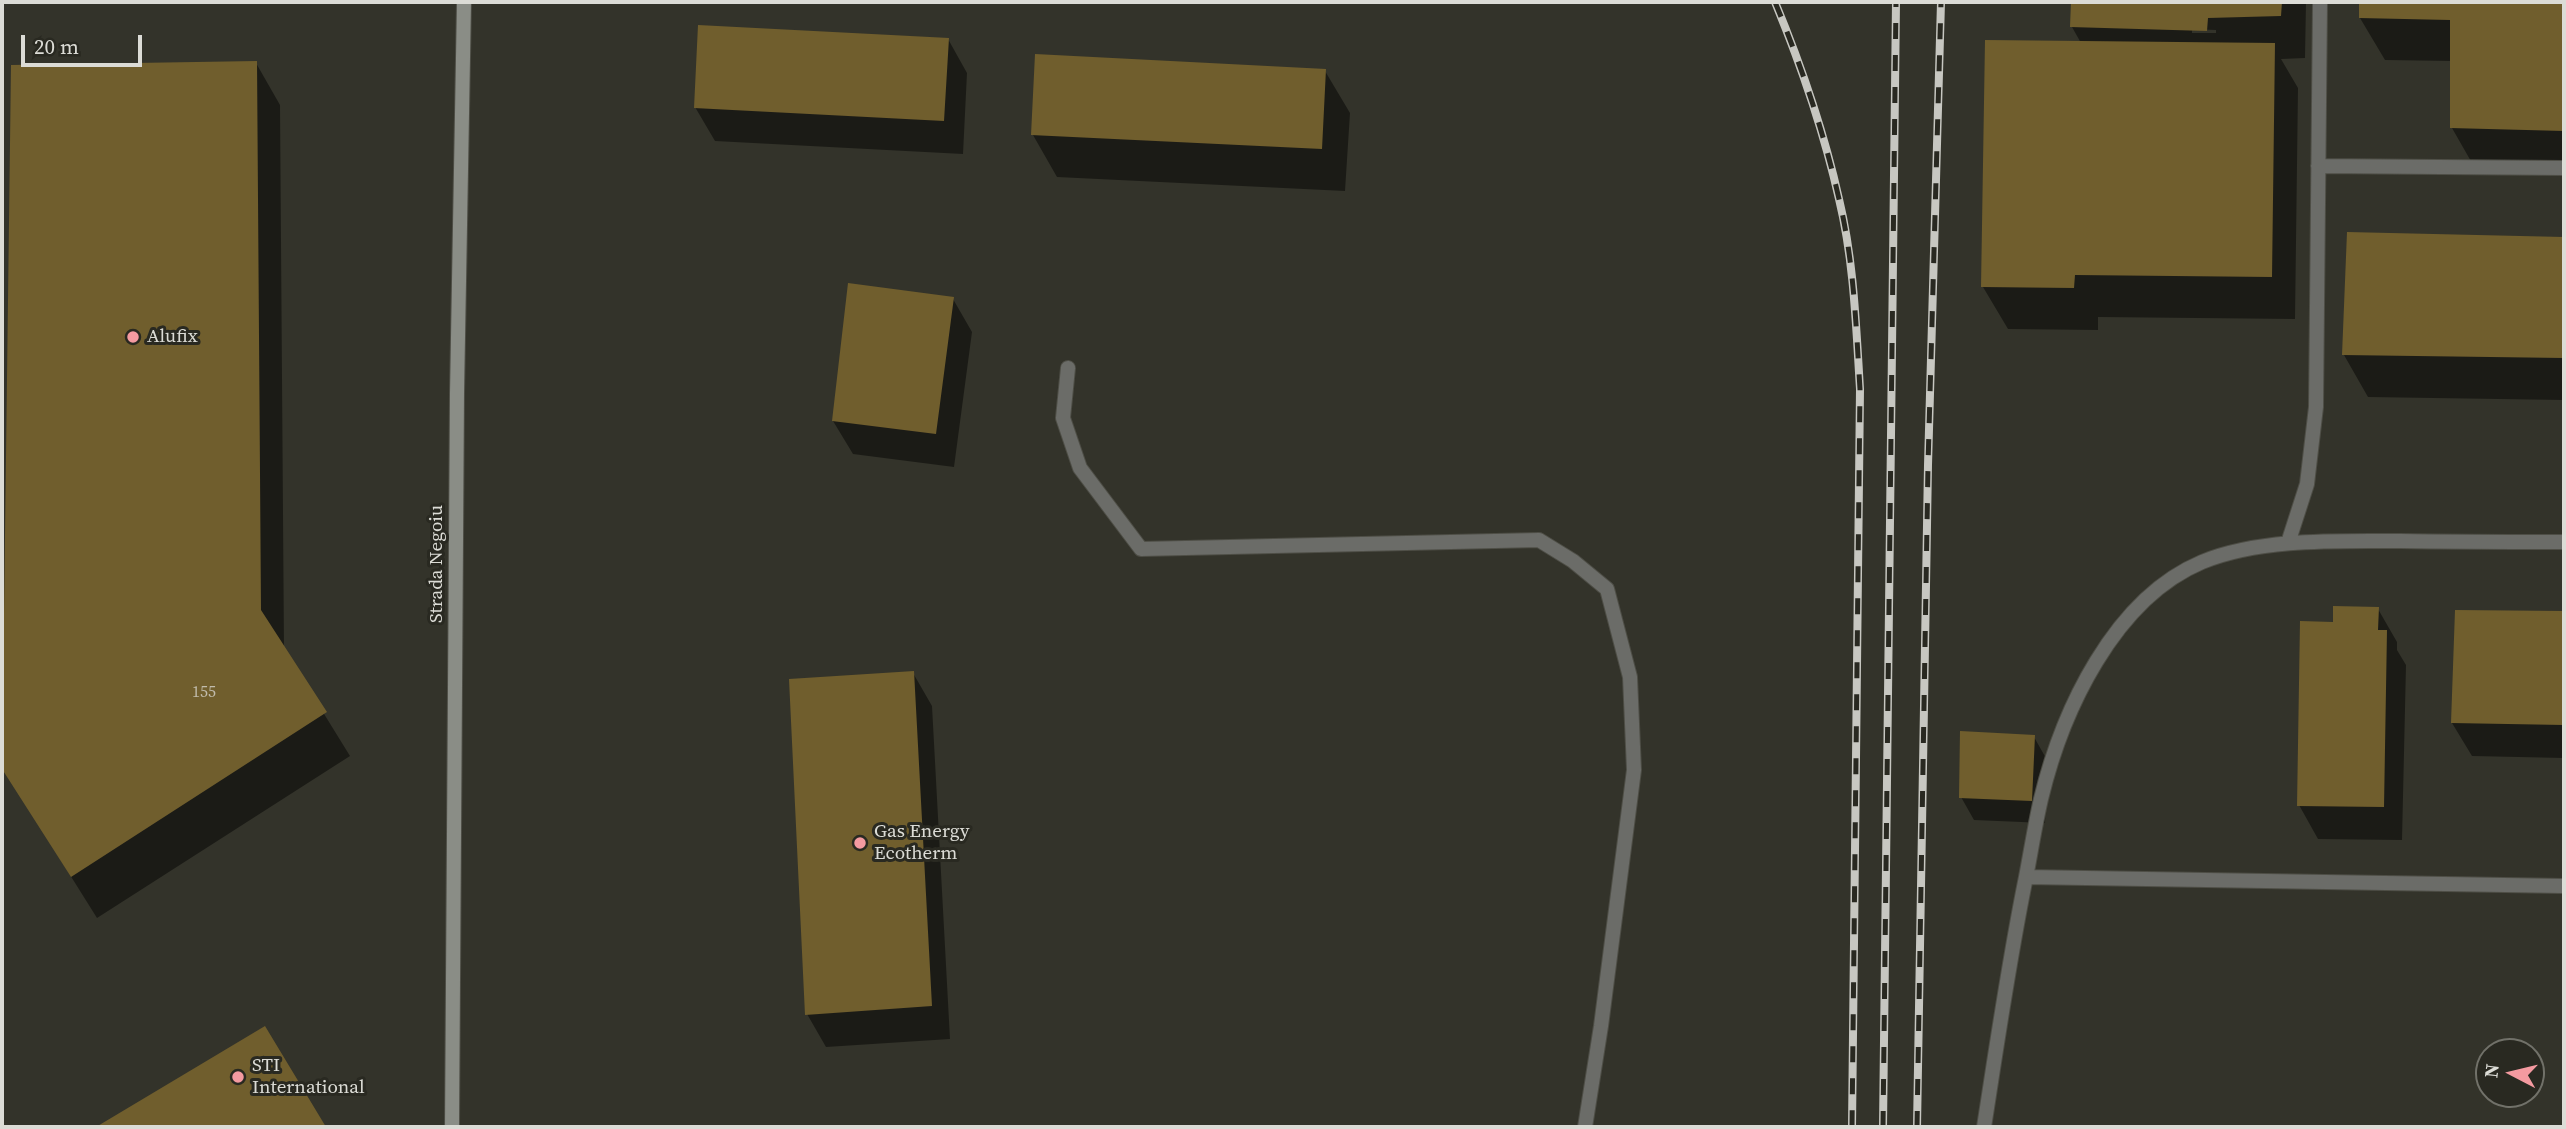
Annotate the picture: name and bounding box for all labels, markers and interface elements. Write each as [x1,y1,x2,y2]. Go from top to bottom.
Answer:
scale bar [24,21,145,65]
text: 20 m [34,32,79,61]
place label: Alufix [147,326,198,348]
marker: Alufix [125,329,141,345]
street label: Strada Negoiu [426,505,448,623]
house number: 155 [192,683,216,703]
place label: Gas Energy Ecotherm [874,821,970,865]
marker: Gas Energy Ecotherm [852,835,868,851]
north arrow [2475,1038,2545,1108]
place label: STI International [252,1055,365,1099]
text: N [2477,1062,2505,1079]
marker: STI International [230,1069,246,1085]

